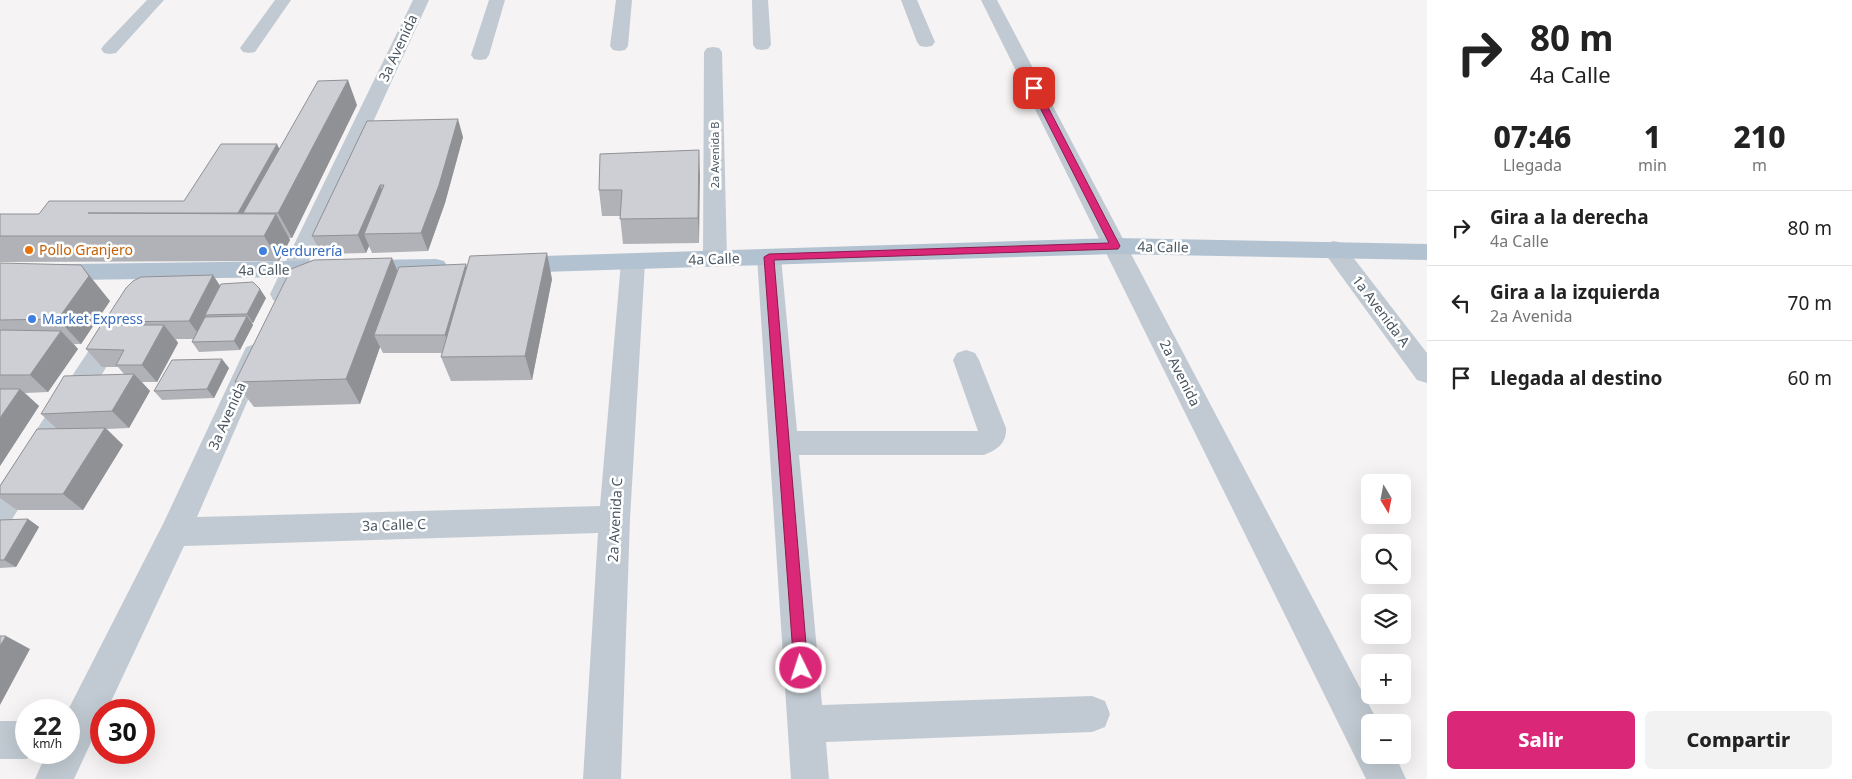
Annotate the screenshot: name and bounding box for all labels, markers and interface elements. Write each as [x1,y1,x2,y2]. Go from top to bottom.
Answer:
street label: 3a Avenida [374,11,421,85]
text: 80 m [1530,14,1613,61]
icon: right [1447,20,1512,85]
text: 4a Calle [1530,59,1611,89]
pin [1013,67,1055,109]
icon: arrive [1020,74,1048,102]
text: 07:46 [1494,116,1571,157]
text: 1 [1644,116,1661,157]
text: 210 [1733,116,1785,157]
street label: 2a Avenida B [707,122,722,188]
text: Llegada [1503,154,1562,176]
text: min [1638,154,1667,176]
text: m [1752,154,1767,176]
text: Gira a la derecha [1490,204,1649,230]
icon: right [1447,214,1475,242]
text: 80 m [1788,215,1832,241]
text: 4a Calle [1490,230,1549,252]
street label: 4a Calle [1137,237,1189,256]
place label: Pollo Granjero [39,240,133,259]
place label: Verdurería [273,241,342,260]
marker: Pollo Granjero [23,244,35,256]
marker: Verdurería [257,245,269,257]
street label: 4a Calle [688,248,740,269]
street label: 4a Calle [238,260,290,279]
street label: 1a Avenida A [1348,271,1415,350]
text: Gira a la izquierda [1490,279,1660,305]
icon: left [1447,289,1475,317]
text: 70 m [1788,290,1832,316]
text: 2a Avenida [1490,305,1573,327]
place label: Market Express [42,309,143,328]
marker: Market Express [26,313,38,325]
street label: 2a Avenida [1156,336,1205,409]
icon: arrive [1447,364,1475,392]
text: Llegada al destino [1490,365,1662,391]
text: 60 m [1788,365,1832,391]
street label: 3a Avenida [203,379,250,453]
north arrow [1361,474,1411,524]
map controls [1361,474,1411,764]
street label: 2a Avenida C [603,477,626,563]
street label: 3a Calle C [362,514,426,535]
button: search [1361,534,1411,584]
button: layers [1361,594,1411,644]
position arrow [774,641,826,693]
button: + [1361,654,1411,704]
speed limit sign: 30 [90,699,155,764]
text: 22 [33,708,62,742]
button: Salir [1447,711,1635,769]
button: Compartir [1645,711,1832,769]
button: − [1361,714,1411,764]
text: km/h [33,735,62,752]

